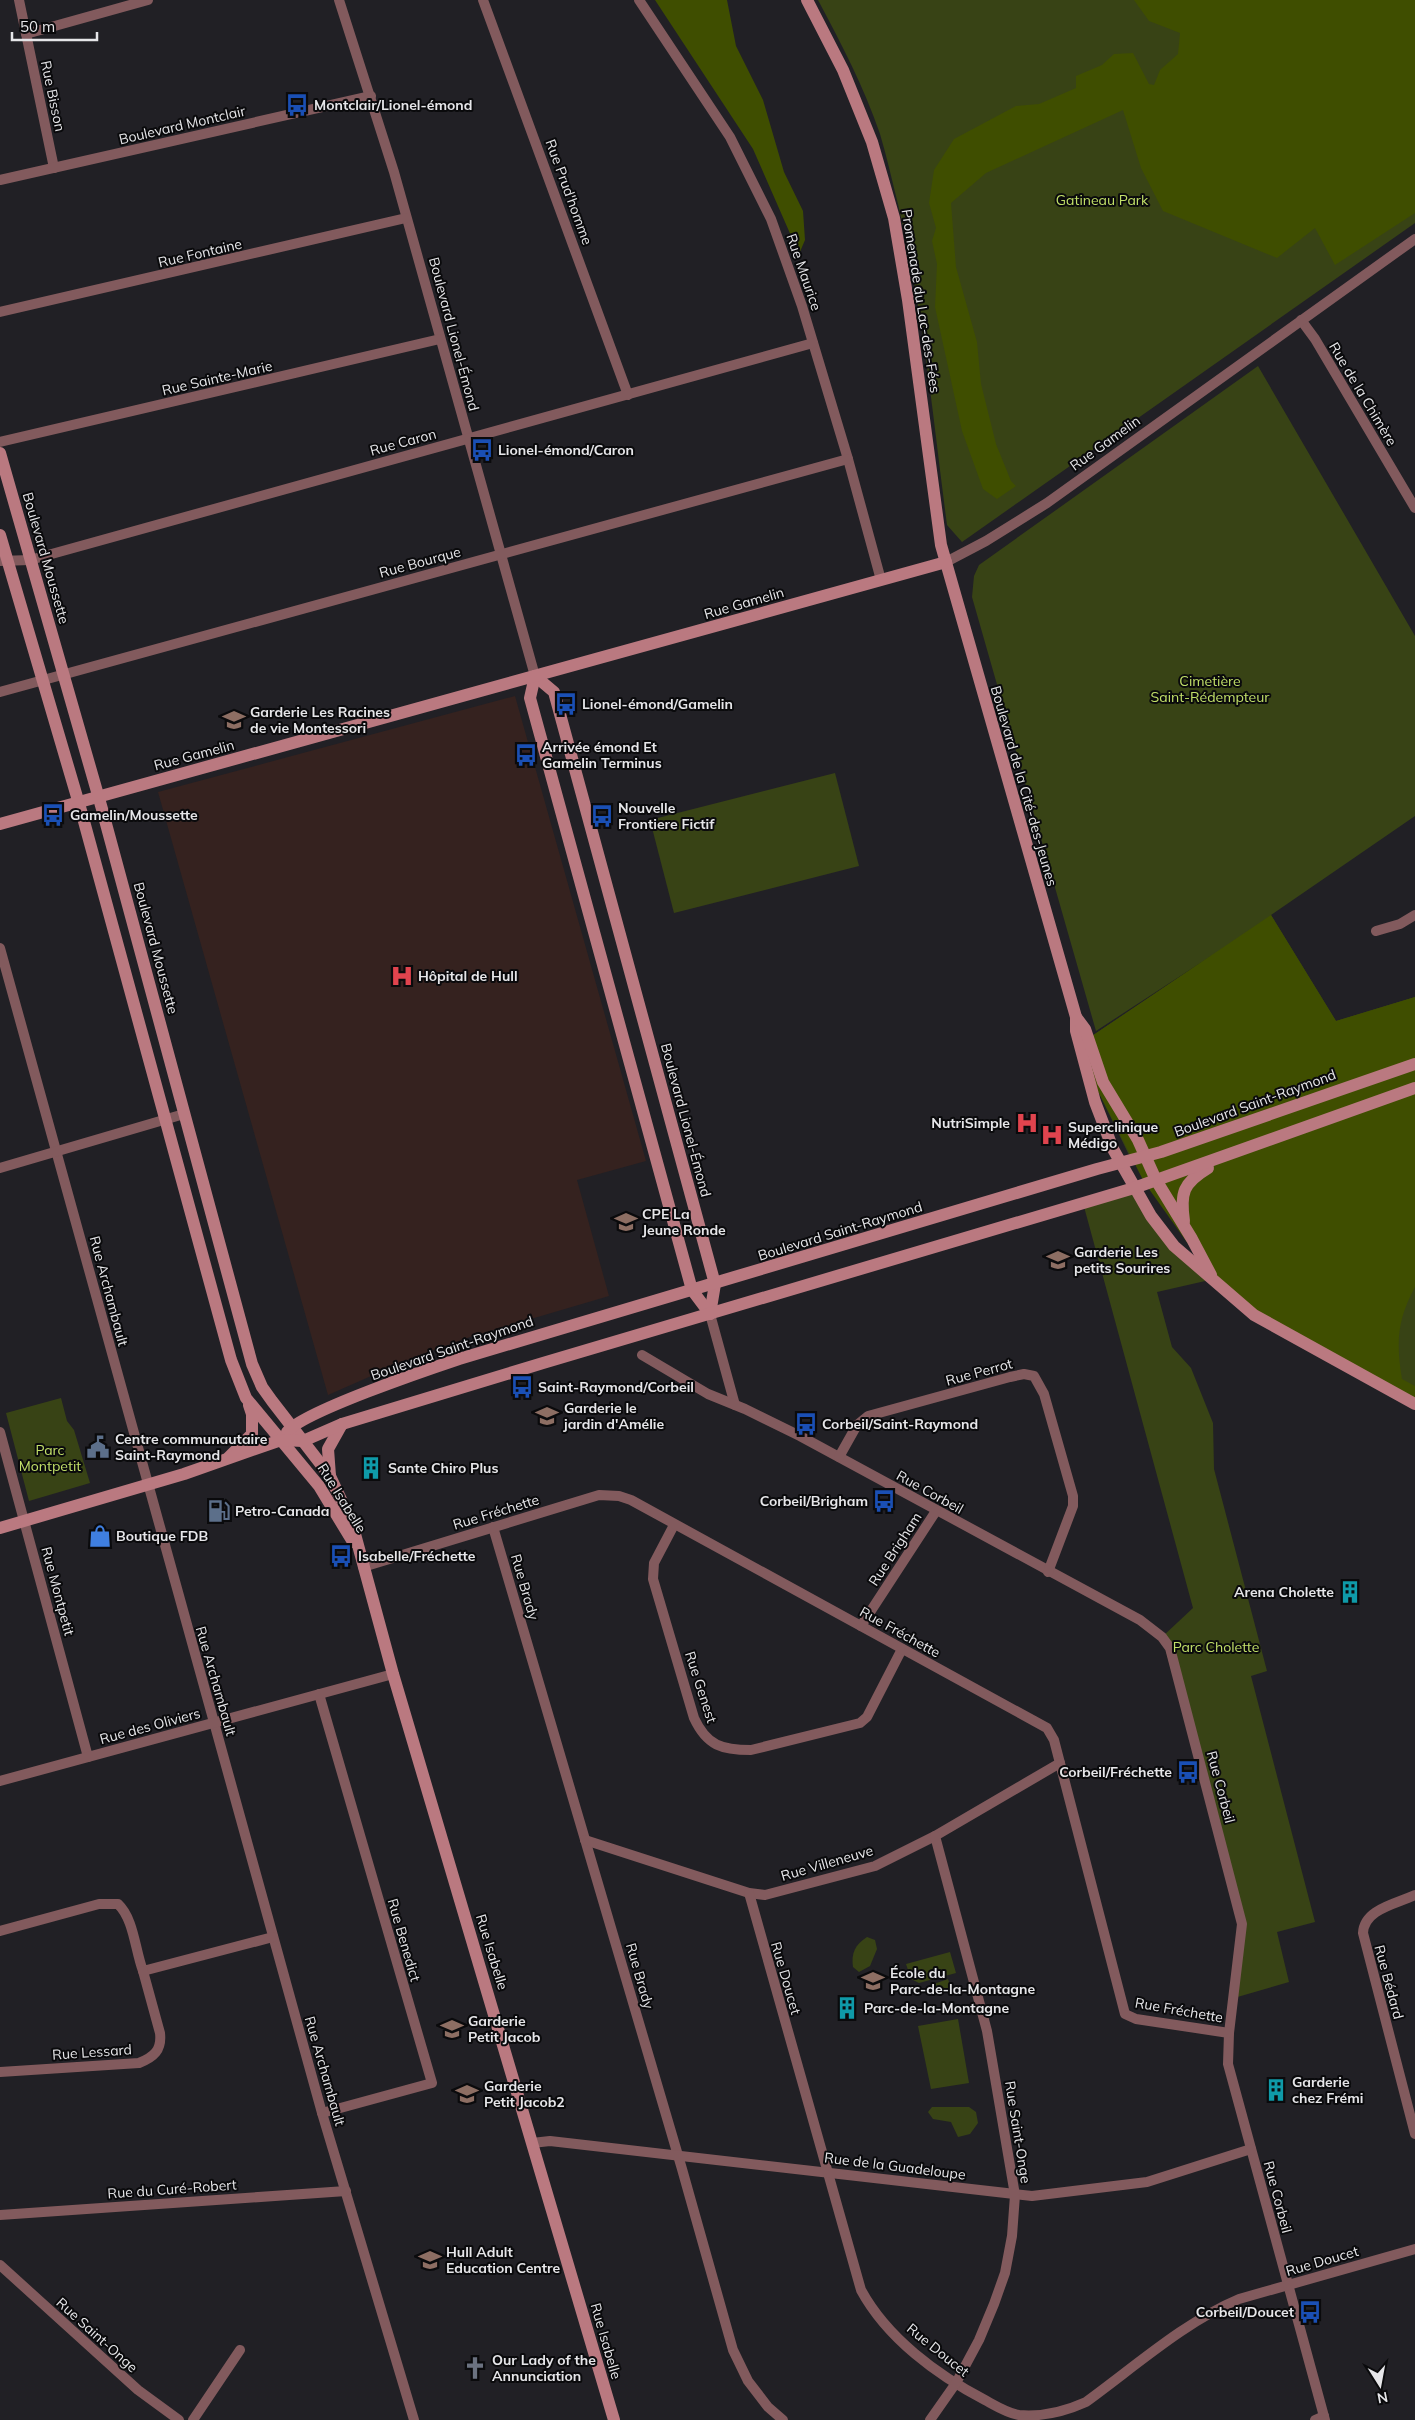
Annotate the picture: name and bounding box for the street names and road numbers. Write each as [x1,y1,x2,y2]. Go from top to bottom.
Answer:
street label: Rue Bisson [37,59,69,133]
street label: Boulevard Montclair [117,101,248,148]
street label: Rue Prud'homme [542,137,596,247]
street label: Promenade du Lac-des-Fées [898,208,944,394]
street label: Rue Maurice [782,231,826,313]
street label: Rue Fontaine [156,235,244,271]
street label: Boulevard Lionel-Émond [425,255,483,413]
street label: Rue de la Chimère [1325,339,1401,449]
street label: Rue Sainte-Marie [160,357,274,399]
street label: Rue Gamelin [1066,411,1144,475]
street label: Rue Caron [368,425,438,459]
street label: Boulevard Moussette [19,490,73,626]
street label: Rue Bourque [377,542,463,582]
street label: Rue Gamelin [702,583,786,623]
street label: Boulevard de la Cité-des-Jeunes [987,684,1061,888]
street label: Rue Gamelin [152,736,236,774]
street label: Boulevard Moussette [130,880,182,1016]
street label: Boulevard Lionel-Émond [657,1041,715,1199]
street label: Boulevard Saint-Raymond [1172,1065,1338,1141]
street label: Boulevard Saint-Raymond [756,1197,924,1265]
street label: Rue Archambault [86,1234,132,1348]
street label: Boulevard Saint-Raymond [368,1312,536,1384]
street label: Rue Perrot [944,1354,1014,1390]
street label: Rue Isabelle [314,1460,370,1536]
street label: Rue Corbeil [893,1466,967,1518]
street label: Rue Fréchette [451,1490,541,1534]
street label: Rue Brigham [864,1509,926,1589]
street label: Rue Montpetit [37,1545,79,1638]
street label: Rue Brady [507,1552,543,1623]
street label: Rue Fréchette [857,1602,943,1662]
street label: Rue Archambault [192,1624,240,1738]
street label: Rue Genest [681,1649,721,1725]
street label: Rue des Oliviers [98,1704,202,1748]
street label: Rue Corbeil [1203,1749,1239,1825]
street label: Rue Villeneuve [779,1841,875,1885]
street label: Rue Benedict [384,1896,424,1984]
street label: Rue Isabelle [472,1912,512,1992]
street label: Rue Doucet [767,1940,805,2017]
street label: Rue Brady [622,1941,658,2012]
street label: Rue Bédard [1370,1943,1408,2021]
street label: Rue Fréchette [1133,1993,1225,2027]
street label: Rue Archambault [301,2014,349,2128]
street label: Rue Lessard [52,2040,132,2064]
street label: Rue Saint-Onge [1001,2079,1035,2185]
street label: Rue de la Guadeloupe [823,2148,967,2184]
street label: Rue Corbeil [1260,2159,1296,2235]
street label: Rue du Curé-Robert [107,2176,237,2202]
street label: Rue Doucet [1284,2242,1361,2280]
street label: Rue Saint-Onge [53,2294,141,2376]
street label: Rue Isabelle [587,2301,625,2381]
street label: Rue Doucet [903,2319,973,2381]

